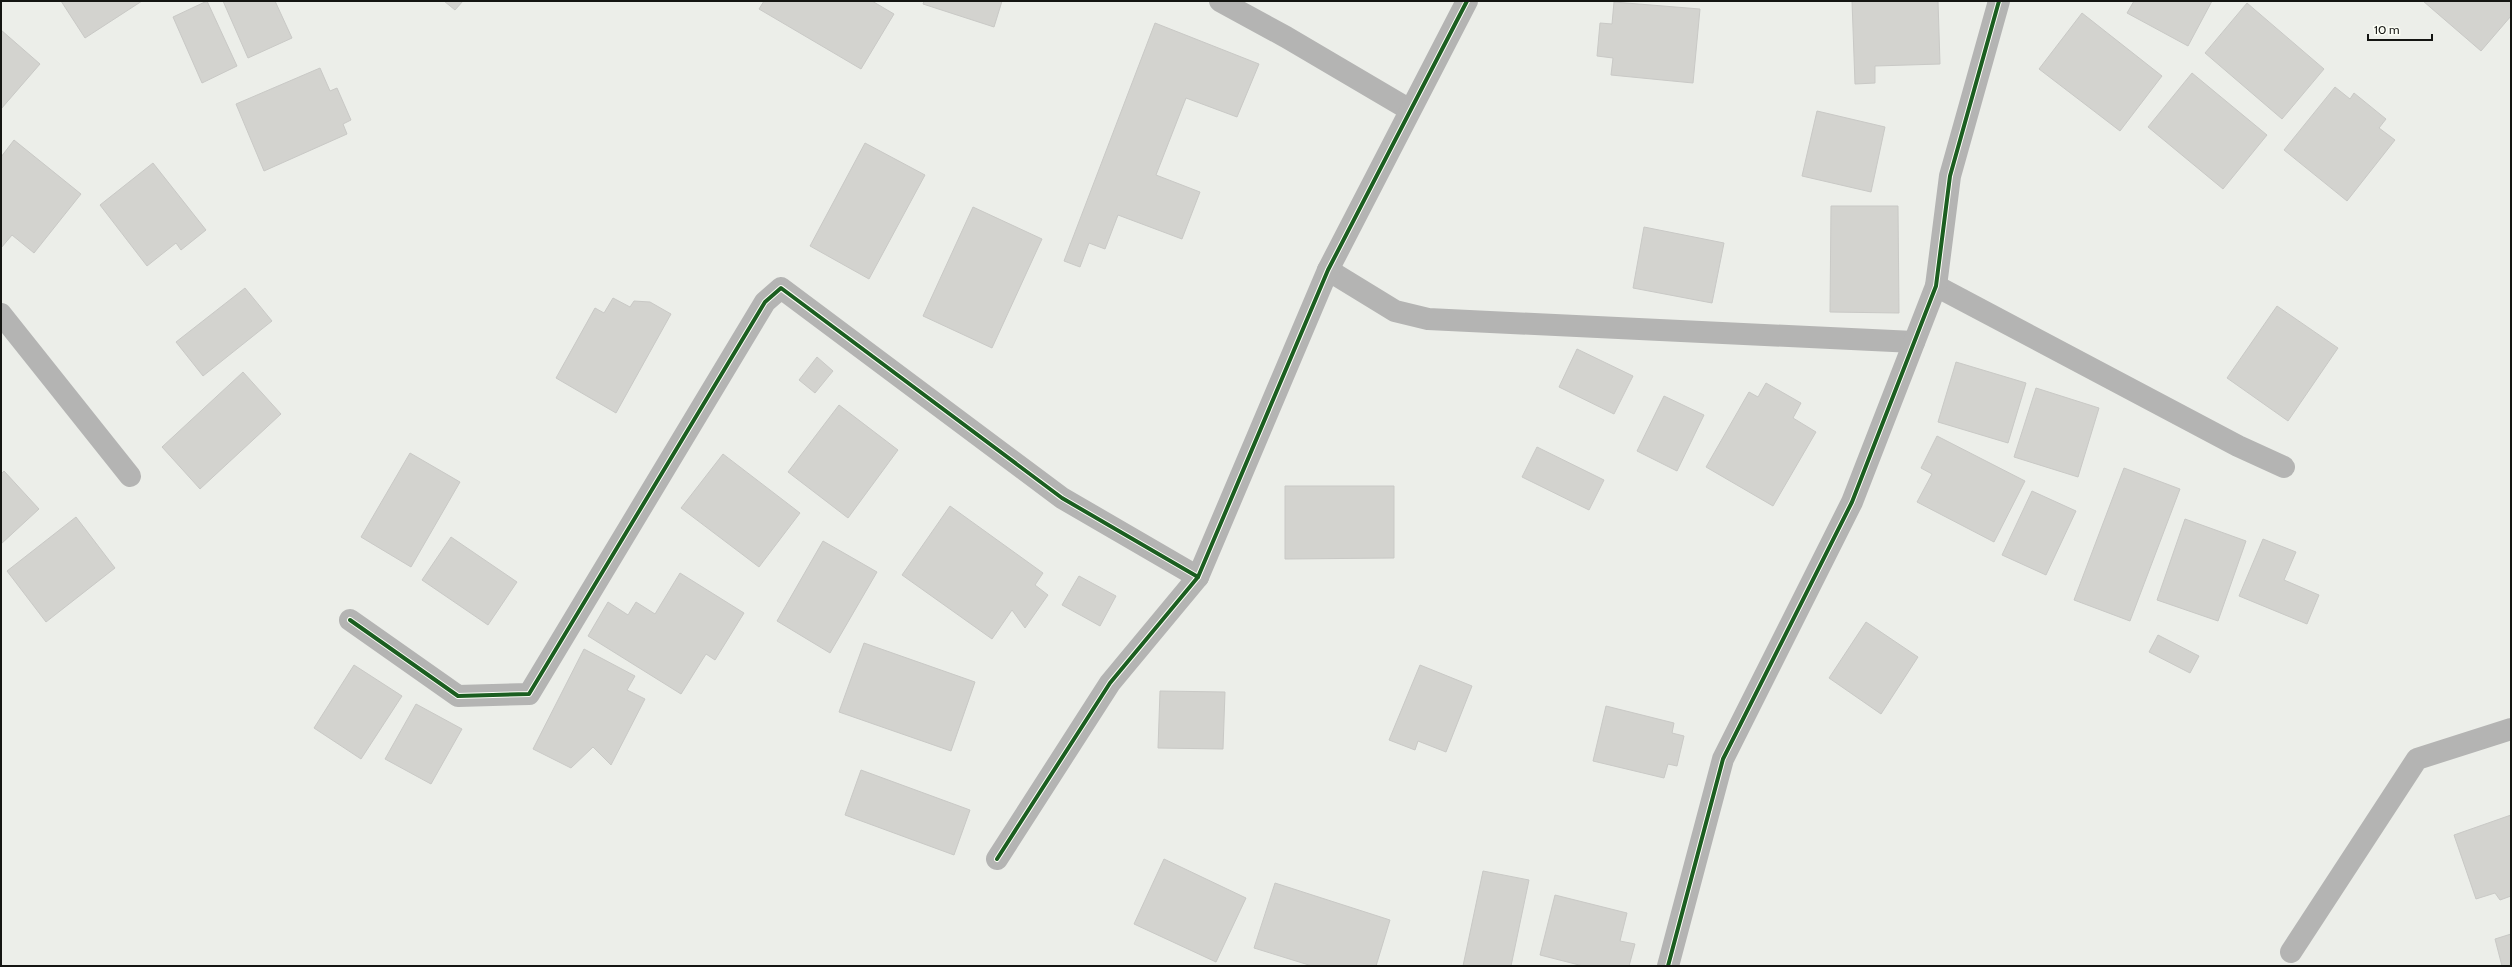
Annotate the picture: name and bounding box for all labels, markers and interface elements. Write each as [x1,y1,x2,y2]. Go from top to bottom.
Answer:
scale bar [2368,16,2432,42]
text: 10 m [2374,22,2400,37]

